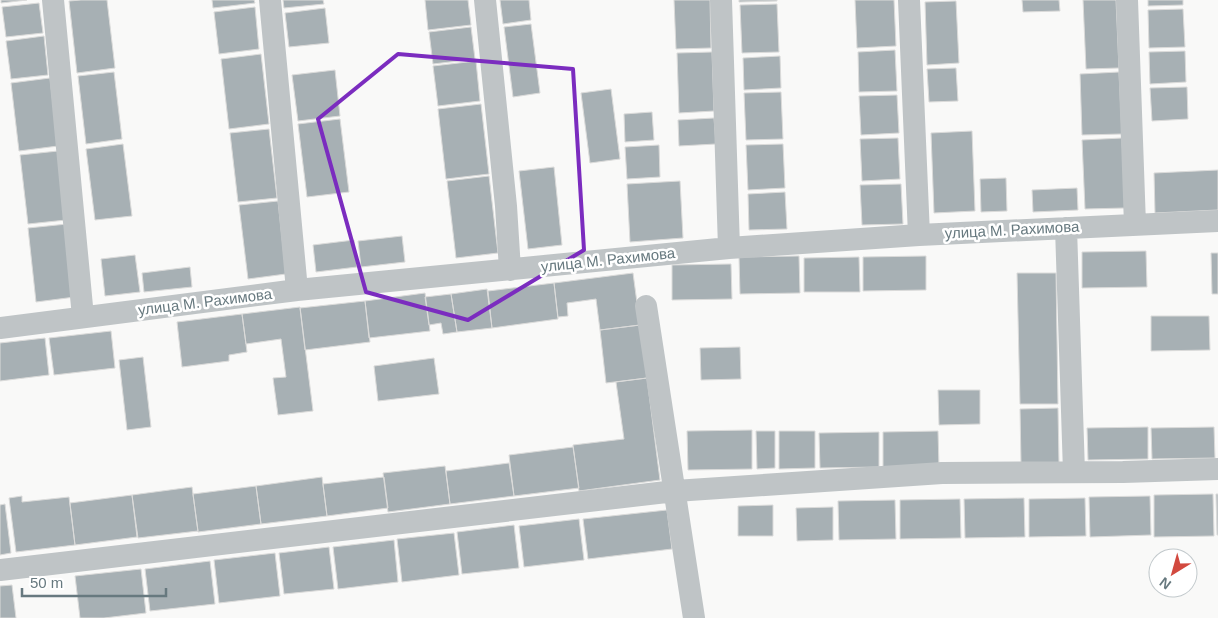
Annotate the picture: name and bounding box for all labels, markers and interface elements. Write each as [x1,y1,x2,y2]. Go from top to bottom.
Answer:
street label: улица М. Рахимова [944,217,1080,242]
street label: улица М. Рахимова [540,244,676,275]
street label: улица М. Рахимова [137,285,274,318]
north arrow [1148,548,1198,598]
scale bar [22,566,166,598]
text: 50 m [30,574,63,591]
text: N [1156,574,1174,593]

